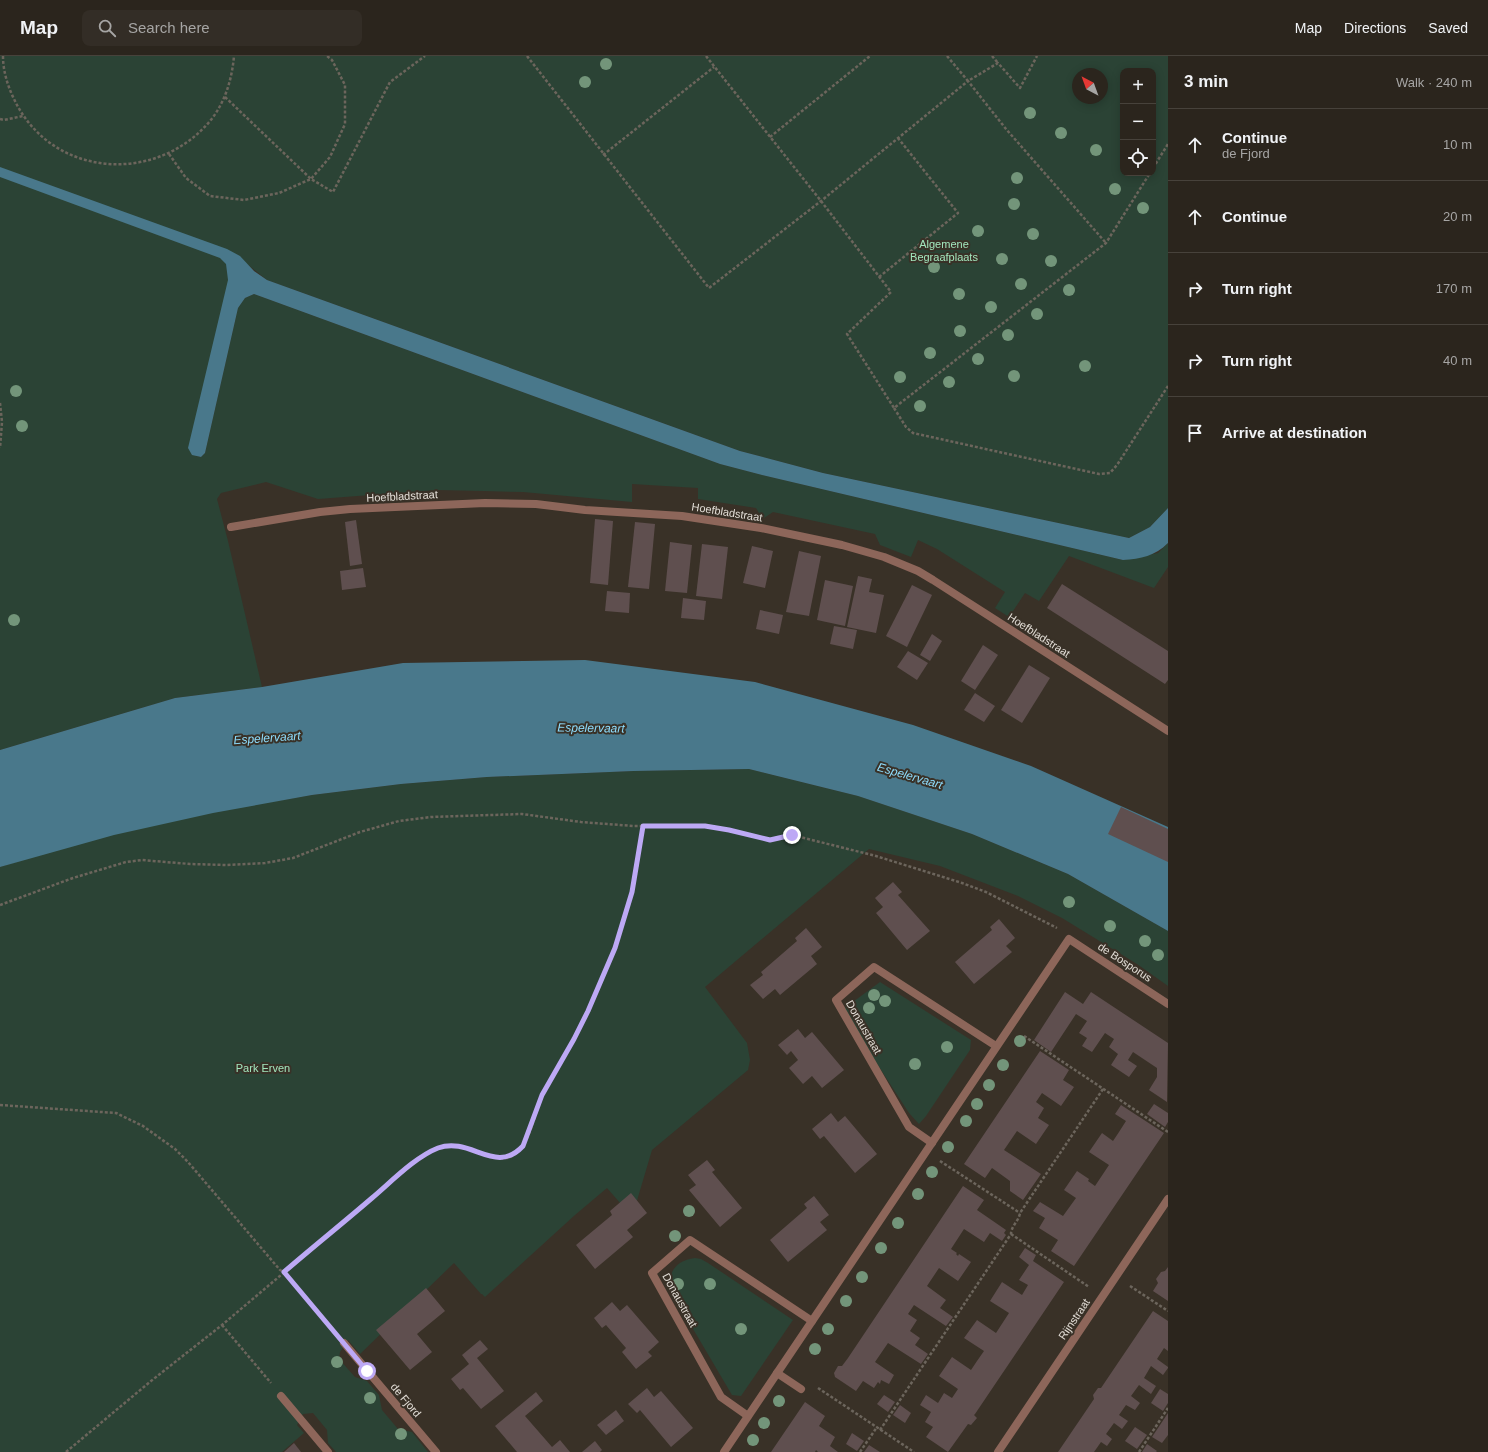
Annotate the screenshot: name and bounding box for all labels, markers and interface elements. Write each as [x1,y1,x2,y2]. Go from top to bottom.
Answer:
search box [82,10,362,46]
text: Map [20,17,58,38]
icon: search [96,17,118,39]
text: Search here [128,19,210,36]
text: Map [1295,20,1322,36]
text: Directions [1344,20,1406,36]
text: Saved [1428,20,1468,36]
north arrow [1072,68,1108,104]
map controls [1120,68,1156,176]
button: + [1120,68,1156,104]
text: 3 min [1184,72,1228,91]
text: Walk · 240 m [1396,75,1472,90]
button: − [1120,104,1156,140]
text: Continue [1222,129,1287,146]
icon: ahead [1184,134,1206,156]
text: 10 m [1443,137,1472,152]
button: locate [1120,140,1156,176]
text: de Fjord [1222,146,1270,161]
icon: ahead [1184,206,1206,228]
text: Continue [1222,208,1287,225]
text: 20 m [1443,209,1472,224]
park label: Algemene Begraafplaats [910,238,978,263]
icon: right [1184,278,1206,300]
text: Turn right [1222,280,1292,297]
text: 170 m [1436,281,1472,296]
icon: right [1184,350,1206,372]
text: Turn right [1222,352,1292,369]
text: 40 m [1443,353,1472,368]
icon: arrive [1184,422,1206,444]
text: Arrive at destination [1222,424,1367,441]
street label: Hoefbladstraat [366,488,438,504]
street label: Hoefbladstraat [691,500,763,524]
street label: Hoefbladstraat [1006,610,1072,660]
water label: Espelervaart [557,720,625,736]
water label: Espelervaart [233,729,302,747]
water label: Espelervaart [876,760,945,792]
route end [783,826,801,844]
street label: de Bosporus [1096,940,1155,984]
street label: Donaustraat [844,998,884,1056]
park label: Park Erven [236,1062,290,1074]
street label: Donaustraat [660,1271,700,1329]
street label: Rijnstraat [1056,1296,1092,1342]
route start [358,1362,376,1380]
street label: de Fjord [388,1381,424,1419]

